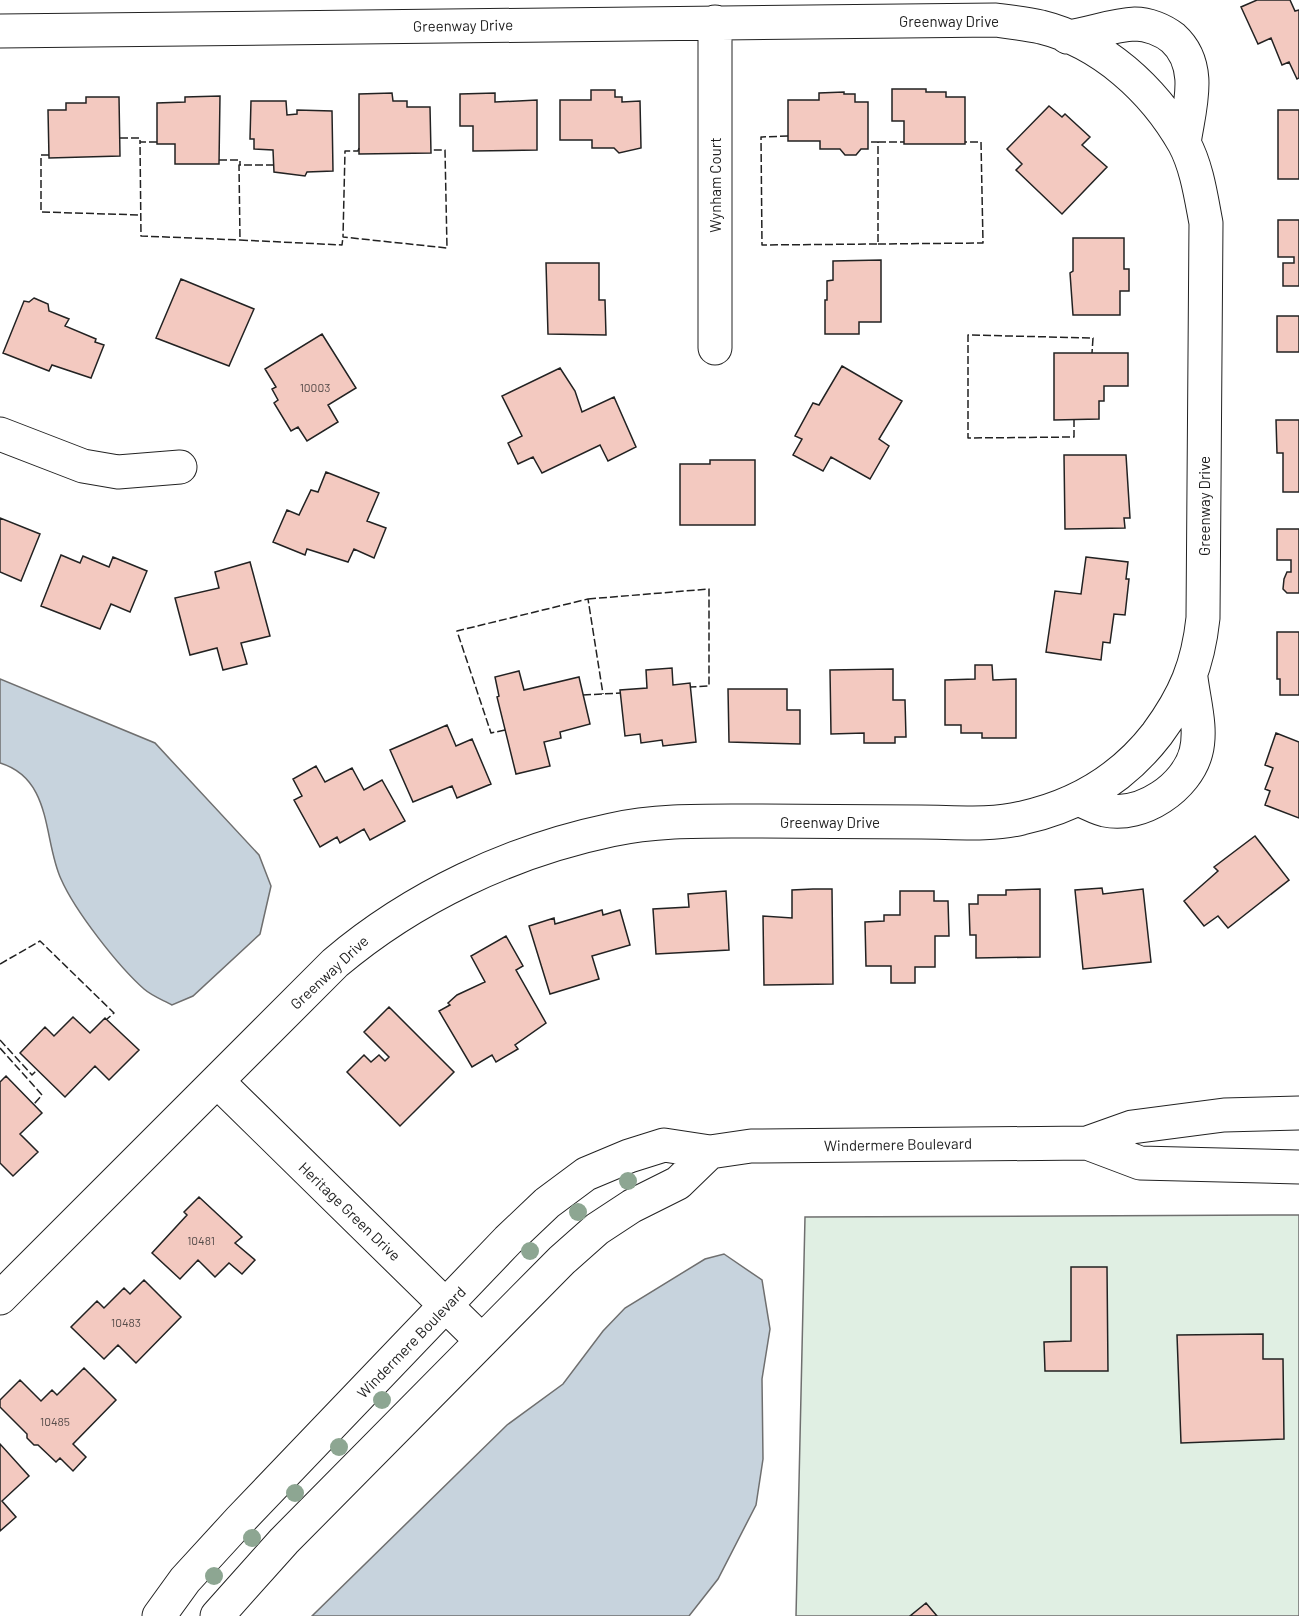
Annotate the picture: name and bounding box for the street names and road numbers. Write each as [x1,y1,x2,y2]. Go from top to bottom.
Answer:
street label: Greenway Drive [899,12,999,30]
street label: Greenway Drive [413,15,513,35]
street label: Wynham Court [706,137,724,233]
street label: Greenway Drive [1195,456,1213,556]
street label: Greenway Drive [780,813,880,831]
street label: Greenway Drive [286,931,372,1013]
street label: Windermere Boulevard [824,1134,972,1154]
street label: Heritage Green Drive [295,1158,405,1264]
street label: Windermere Boulevard [353,1282,469,1402]

